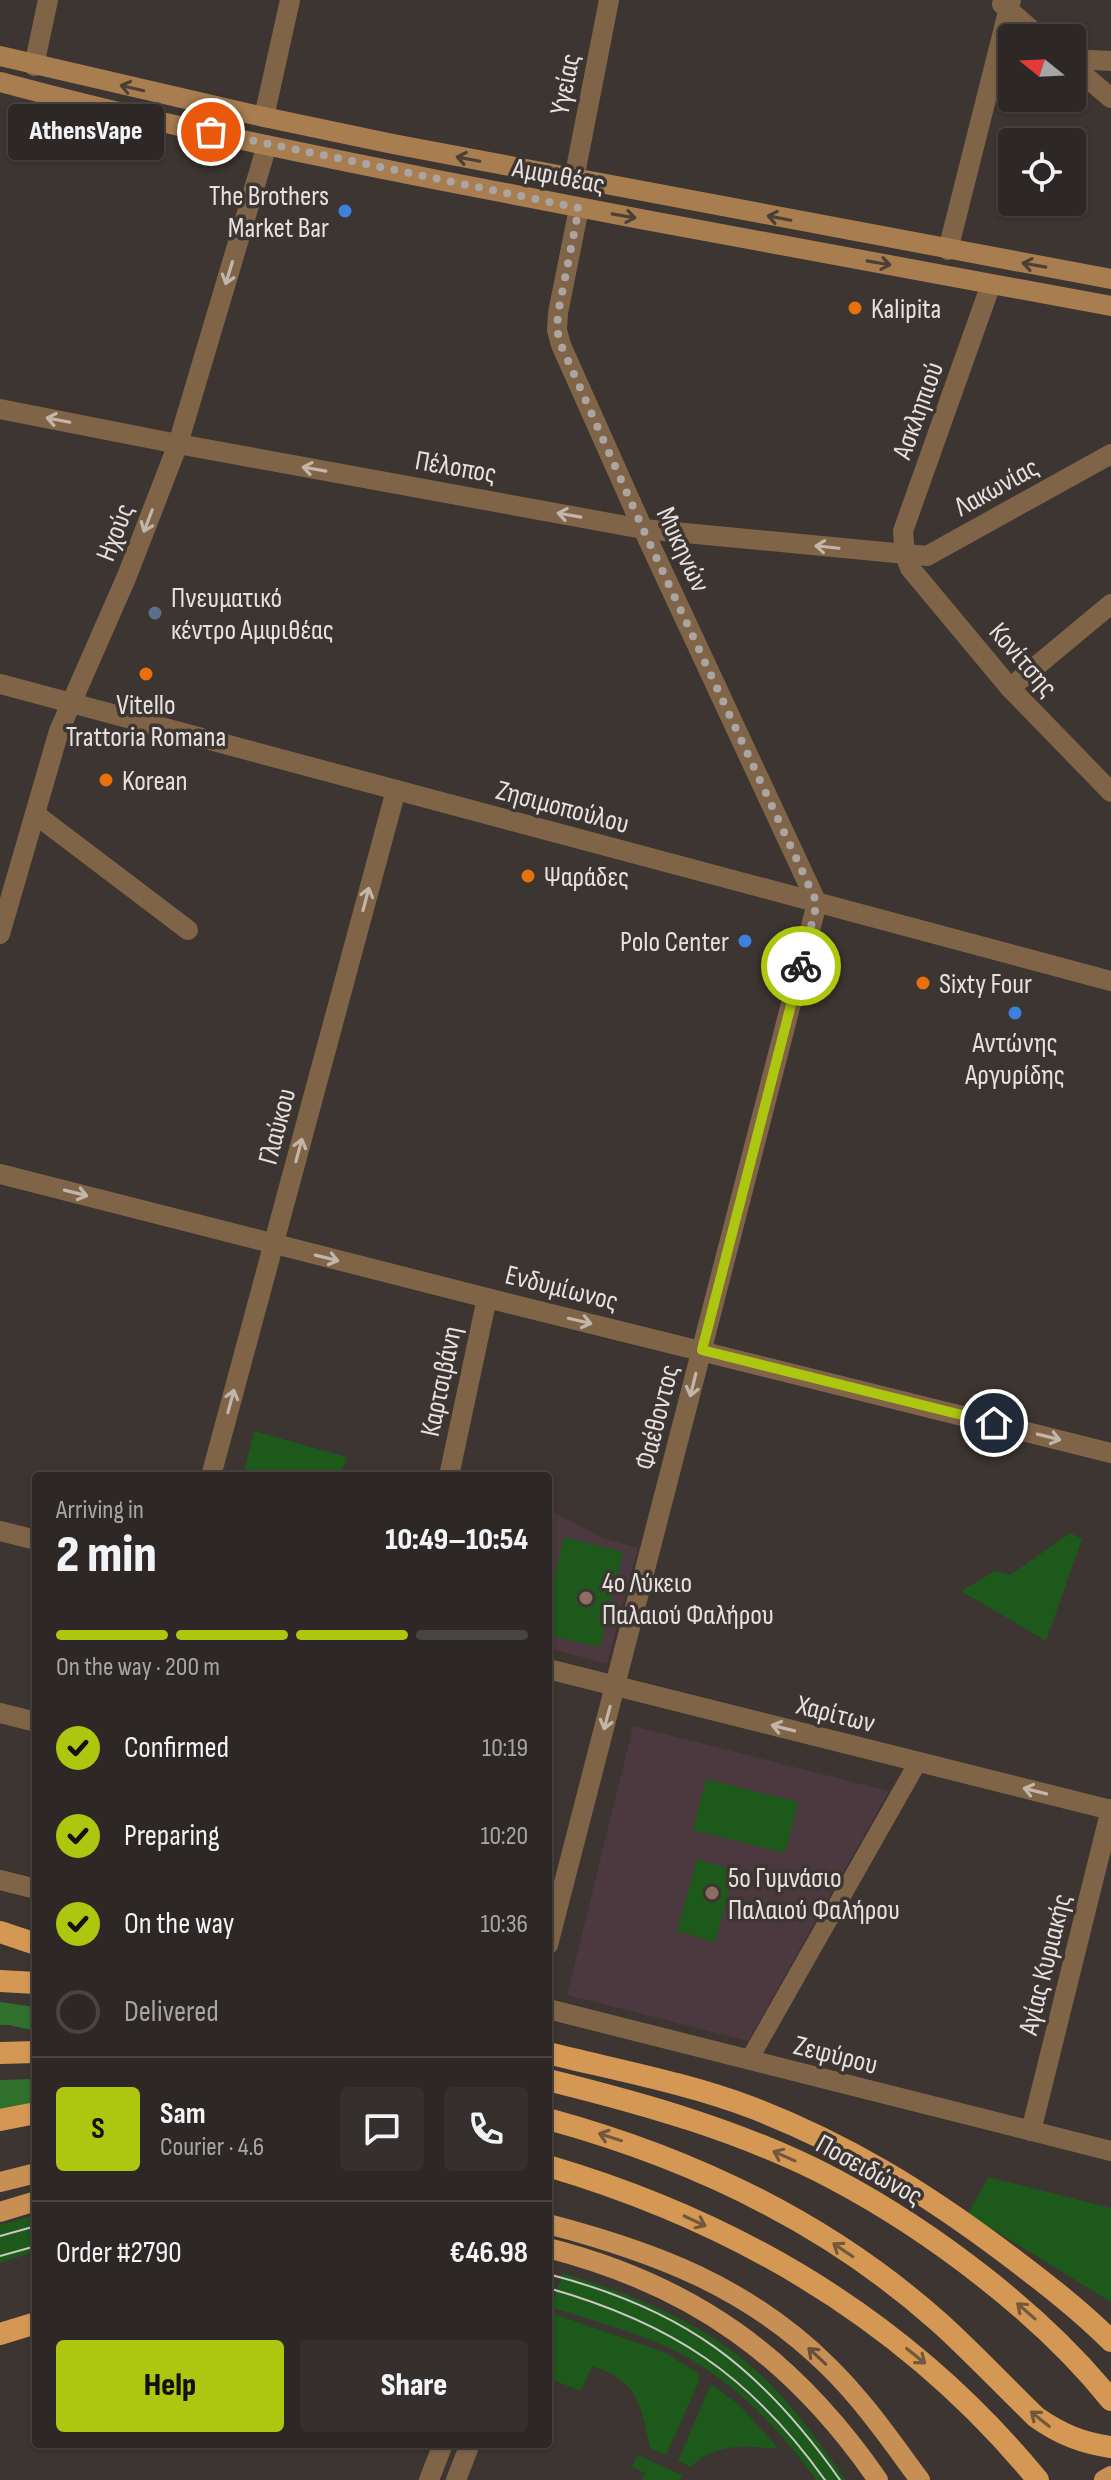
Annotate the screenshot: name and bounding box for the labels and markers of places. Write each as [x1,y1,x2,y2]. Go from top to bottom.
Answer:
pin [177,98,245,166]
callout: AthensVape [7,104,163,160]
place label: The Brothers Market Bar [209,180,329,245]
marker: The Brothers Market Bar [336,202,354,220]
place label: Kalipita [871,293,941,326]
marker: Kalipita [846,299,864,317]
place label: Πνευματικό κέντρο Αμφιθέας [171,582,334,647]
marker: Πνευματικό κέντρο Αμφιθέας [146,604,164,622]
marker: Vitello Trattoria Romana [137,665,155,683]
place label: Vitello Trattoria Romana [66,689,226,754]
place label: Korean [122,765,187,798]
marker: Korean [97,771,115,789]
place label: Ψαράδες [544,861,629,894]
marker: Ψαράδες [519,867,537,885]
place label: Polo Center [620,926,729,959]
marker: Polo Center [736,932,754,950]
place label: Sixty Four [939,968,1032,1001]
marker: Sixty Four [914,974,932,992]
marker: Αντώνης Αργυρίδης [1006,1004,1024,1022]
place label: Αντώνης Αργυρίδης [964,1027,1065,1092]
pin [960,1389,1028,1457]
place label: 4ο Λύκειο Παλαιού Φαλήρου [602,1567,774,1632]
marker: 4ο Λύκειο Παλαιού Φαλήρου [577,1589,595,1607]
place label: 5ο Γυμνάσιο Παλαιού Φαλήρου [728,1862,900,1927]
marker: 5ο Γυμνάσιο Παλαιού Φαλήρου [703,1884,721,1902]

